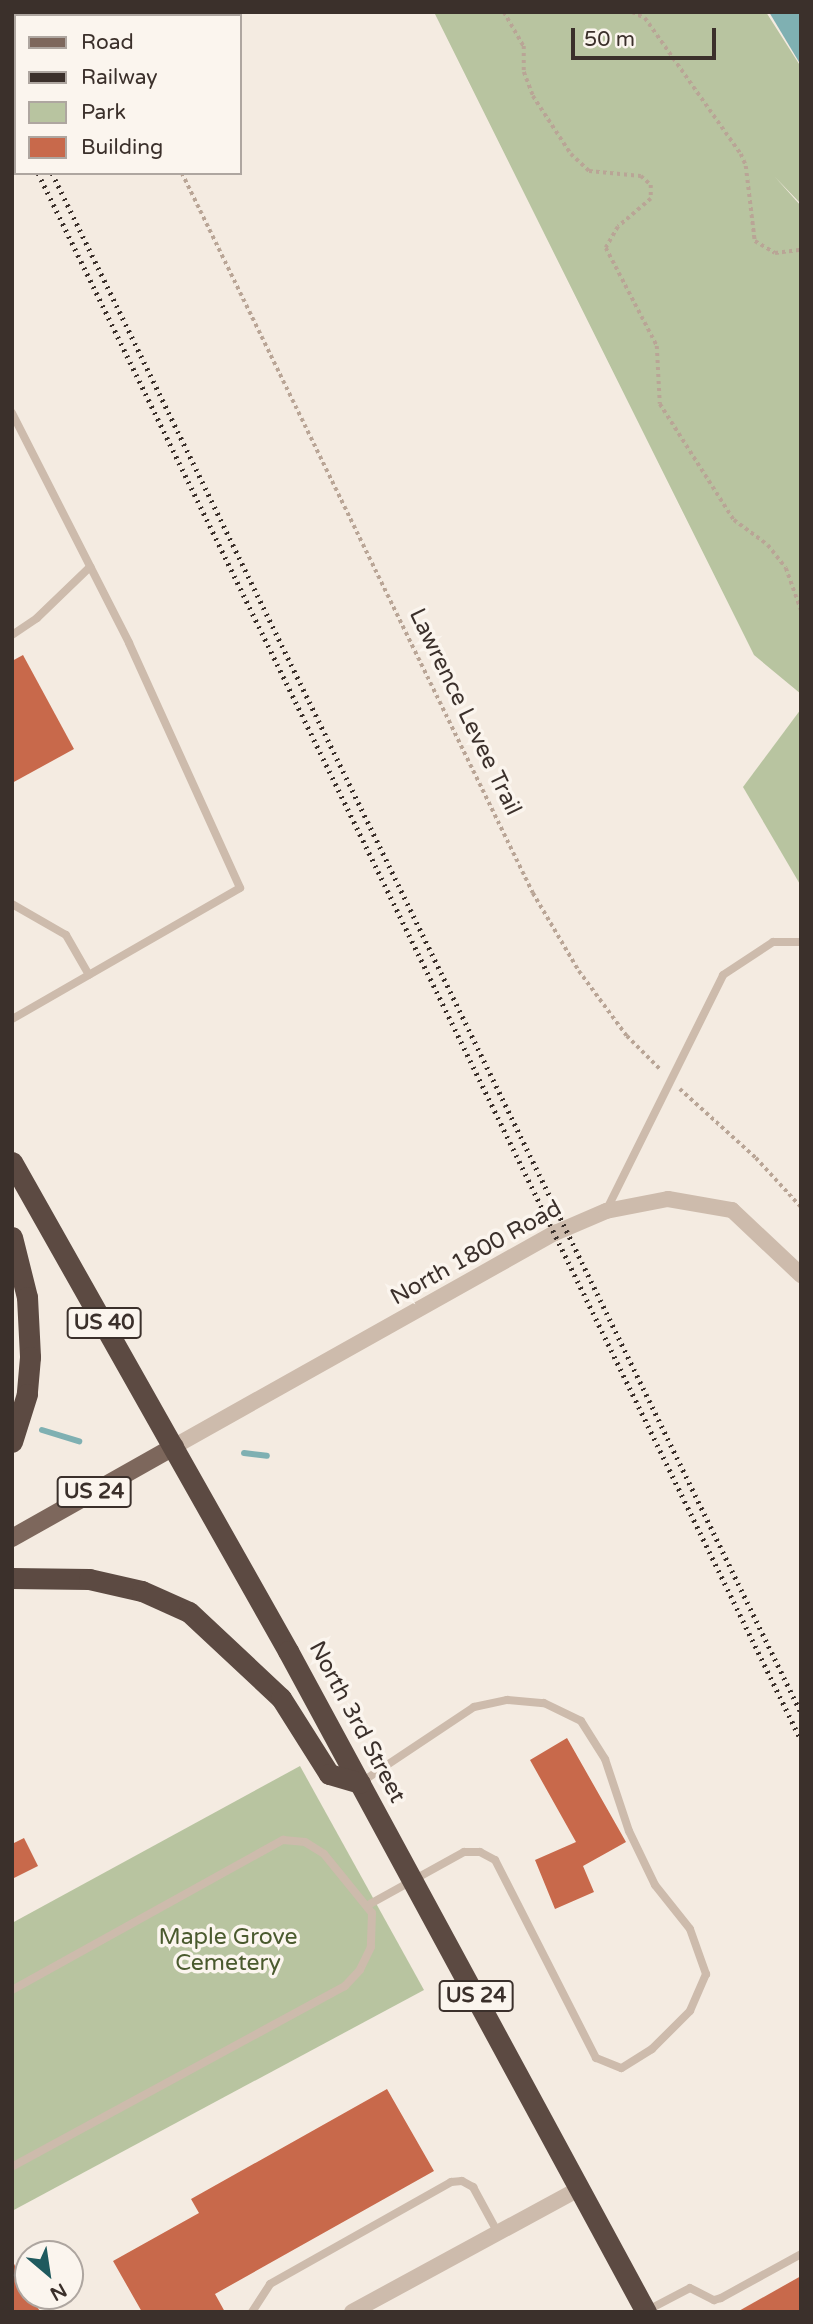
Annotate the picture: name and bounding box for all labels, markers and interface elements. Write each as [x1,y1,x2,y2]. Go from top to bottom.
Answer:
legend [14,14,242,175]
scale bar [575,14,720,58]
text: 50 m [584,27,635,52]
text: Road [81,30,134,55]
text: Railway [81,65,158,90]
text: Park [81,100,126,125]
text: Building [81,135,163,160]
street label: Lawrence Levee Trail [403,604,527,820]
street label: North 1800 Road [386,1195,566,1311]
road number: US 40 [66,1306,142,1340]
road number: US 24 [56,1474,132,1510]
street label: North 3rd Street [303,1637,411,1807]
park label: Maple Grove Cemetery [158,1923,298,1977]
road number: US 24 [438,1979,514,2014]
north arrow [14,2240,84,2310]
text: N [46,2278,70,2305]

